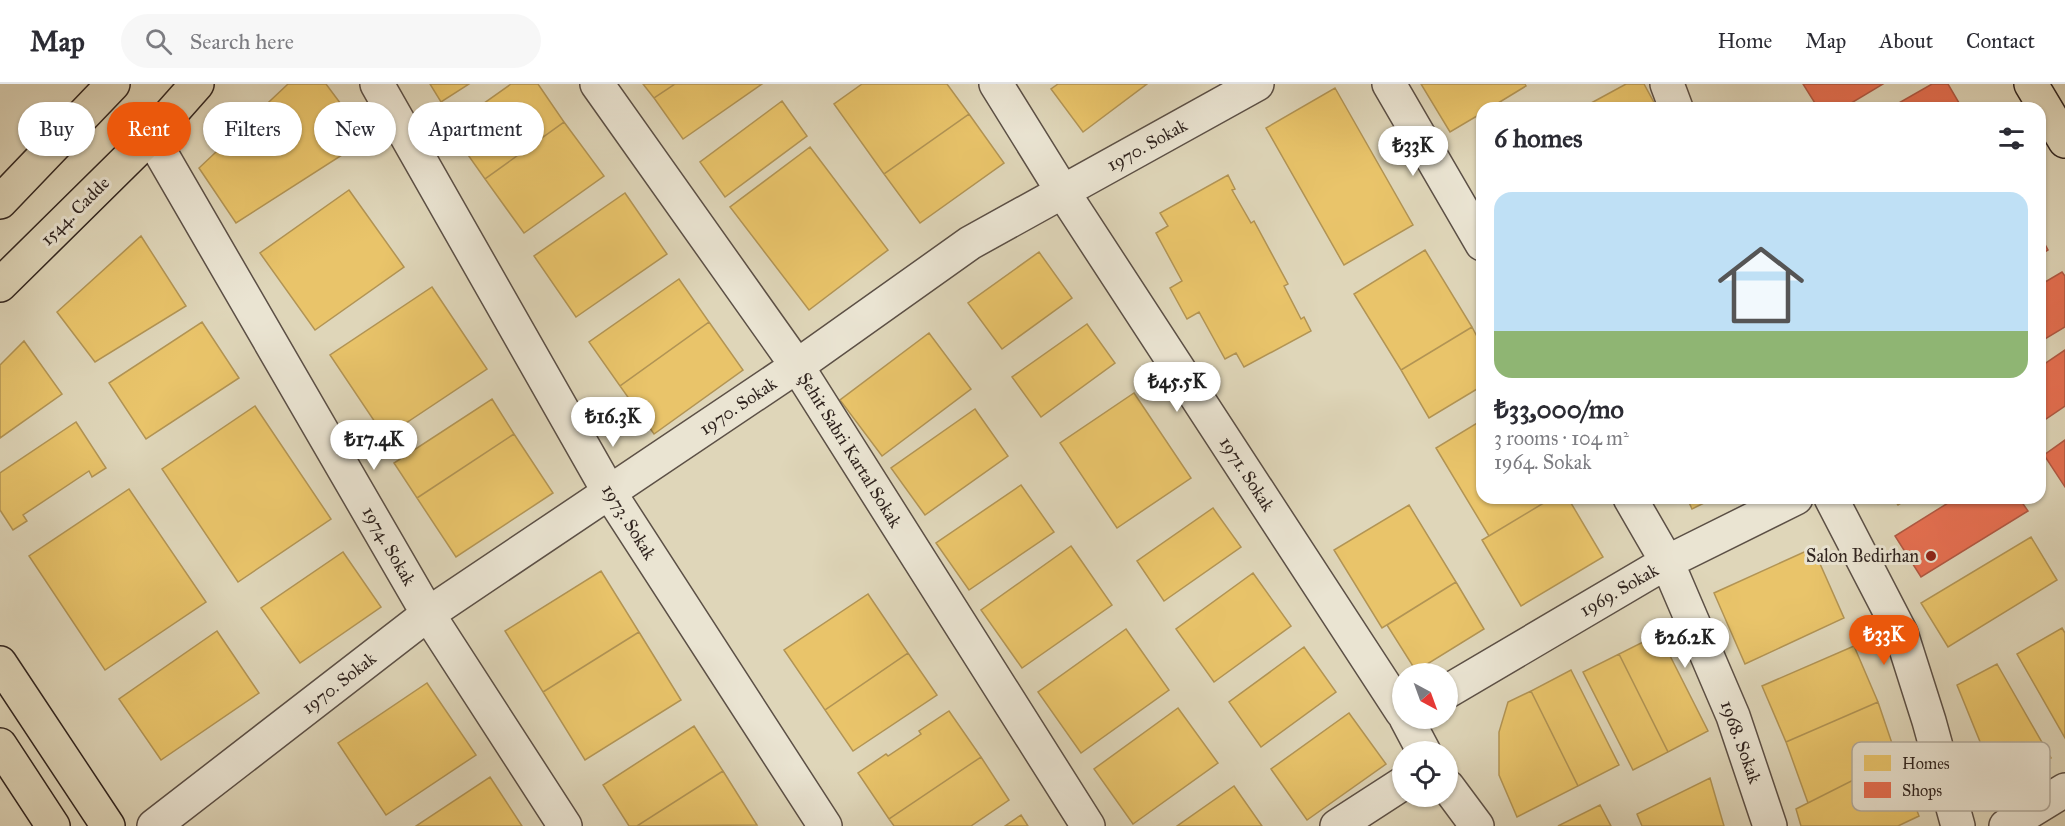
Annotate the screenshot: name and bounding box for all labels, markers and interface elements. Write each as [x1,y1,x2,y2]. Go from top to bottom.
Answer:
search box [121,14,541,68]
text: Map [30,24,85,59]
icon: search [142,25,175,58]
text: Search here [190,28,294,55]
text: Home [1717,28,1772,54]
text: Map [1805,28,1846,54]
text: About [1879,28,1933,54]
text: Contact [1966,28,2035,54]
chip: Buy [18,102,95,156]
chip: Rent [107,102,191,156]
chip: Filters [203,102,302,156]
chip: New [314,102,396,156]
chip: Apartment [408,102,544,156]
street label: 1970. Sokak [1103,114,1191,176]
text: 6 homes [1494,122,1583,154]
icon: filters [1995,122,2028,155]
pin: ₺33K [1377,126,1449,177]
text: ₺33K [1392,133,1434,157]
street label: 1544. Cadde [36,172,114,250]
icon: home [1707,231,1815,339]
pin: ₺45.5K [1128,362,1226,413]
street label: Şehit Sabri Kartal Sokak [793,368,907,532]
text: ₺45.5K [1148,369,1206,393]
street label: 1970. Sokak [695,372,781,440]
text: ₺33,000/mo [1494,393,1624,425]
pin: ₺16.3K [564,397,662,448]
text: ₺16.3K [585,404,641,428]
pin: ₺17.4K [325,420,423,471]
text: 3 rooms · 104 m² [1494,426,1629,450]
text: ₺17.4K [344,427,404,451]
street label: 1971. Sokak [1215,432,1280,516]
text: 1964. Sokak [1494,450,1591,474]
street label: 1973. Sokak [597,480,661,564]
street label: 1974. Sokak [358,503,421,590]
place label: Salon Bedirhan [1806,545,1919,567]
marker: Salon Bedirhan [1924,549,1938,563]
street label: 1969. Sokak [1576,558,1663,621]
pin: ₺33K [1848,615,1920,666]
pin: ₺26.2K [1636,618,1734,669]
text: ₺33K [1863,622,1905,646]
text: ₺26.2K [1655,625,1715,649]
street label: 1970. Sokak [297,647,381,719]
north arrow [1392,663,1458,729]
map controls [1392,663,1458,807]
street label: 1968. Sokak [1716,697,1766,787]
button: locate [1392,741,1458,807]
legend [1852,742,2050,811]
text: Homes [1902,754,1950,773]
text: Shops [1902,781,1942,800]

